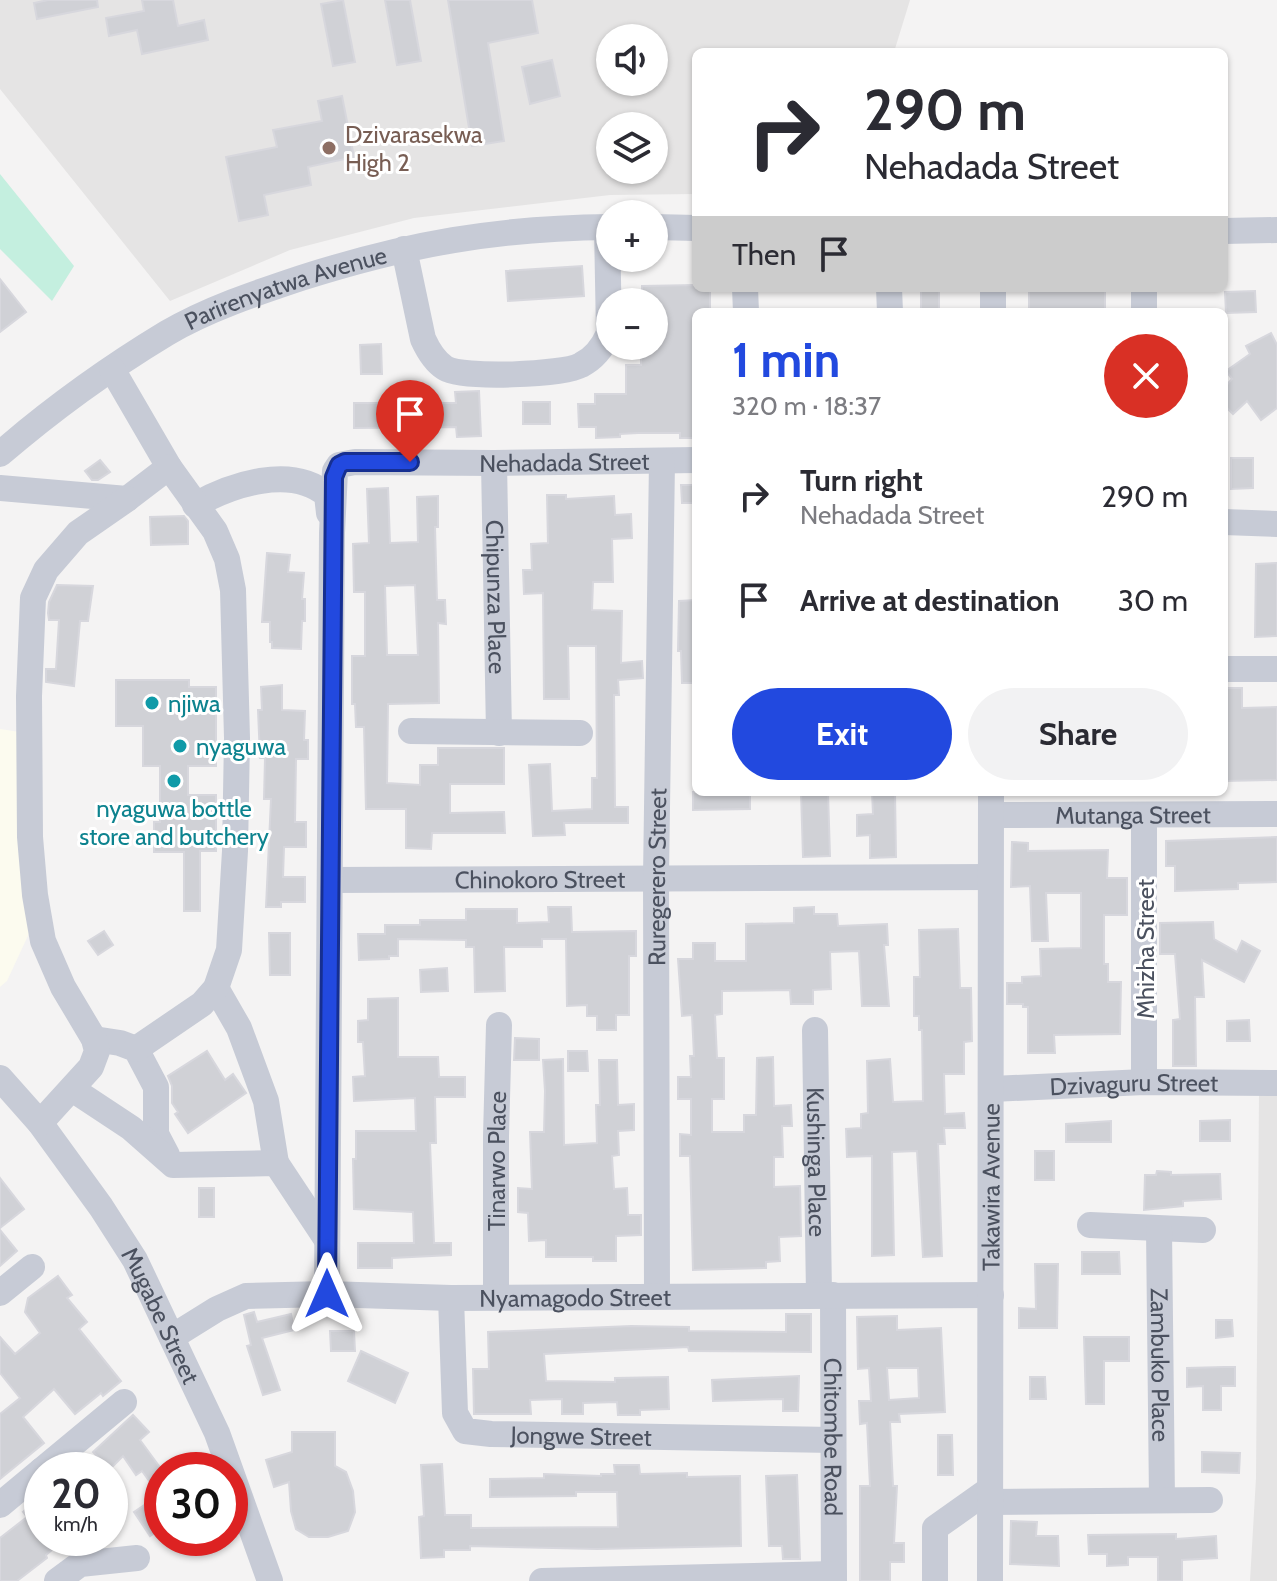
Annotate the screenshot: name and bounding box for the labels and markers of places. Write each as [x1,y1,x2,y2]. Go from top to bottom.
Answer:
place label: Dzivarasekwa High 2 [345,120,483,177]
marker: Dzivarasekwa High 2 [320,139,338,157]
pin [376,380,444,462]
place label: njiwa [168,689,221,718]
marker: njiwa [143,694,161,712]
place label: nyaguwa [196,732,286,761]
marker: nyaguwa [171,737,189,755]
marker: nyaguwa bottle store and butchery [165,772,183,790]
place label: nyaguwa bottle store and butchery [79,794,269,851]

